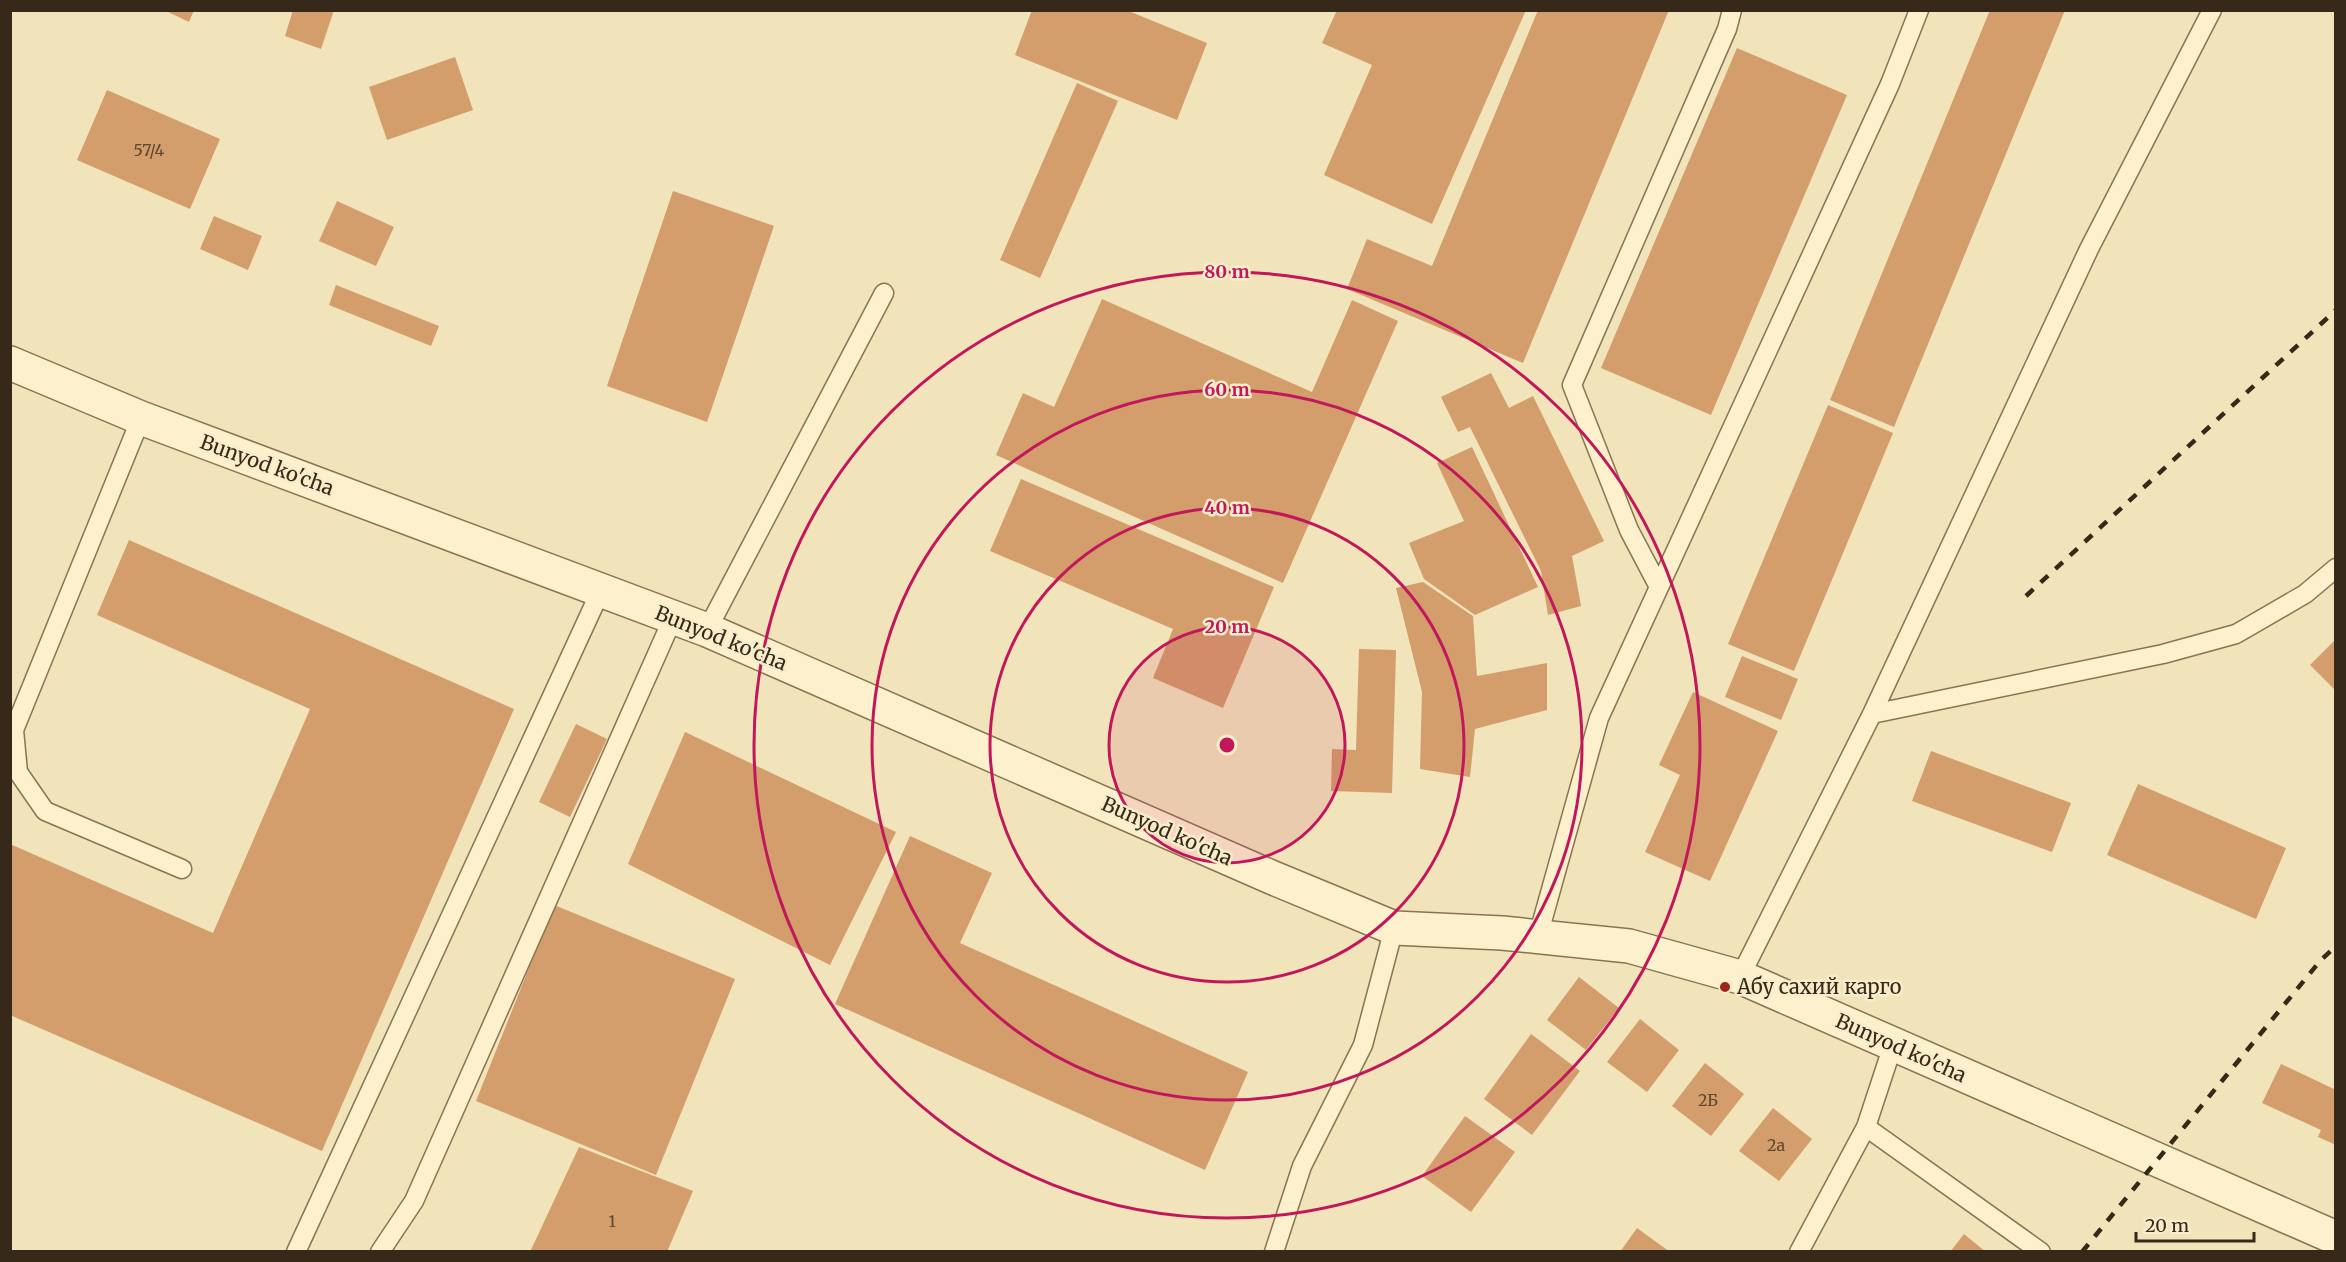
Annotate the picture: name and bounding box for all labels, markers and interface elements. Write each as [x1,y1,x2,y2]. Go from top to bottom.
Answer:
house number: 57/4 [134,140,165,160]
text: 80 m [1204,260,1250,283]
text: 60 m [1204,378,1250,401]
street label: Bunyod ko'cha [197,429,338,500]
text: 40 m [1204,496,1250,519]
street label: Bunyod ko'cha [652,600,791,675]
text: 20 m [1205,615,1249,638]
centre of rings [1217,735,1237,755]
street label: Bunyod ko'cha [1098,791,1237,871]
place label: Абу сахий карго [1736,974,1902,999]
marker: Абу сахий карго [1718,980,1732,994]
street label: Bunyod ko'cha [1832,1008,1971,1088]
house number: 2Б [1698,1090,1718,1110]
house number: 2a [1767,1135,1786,1155]
scale bar [2136,1205,2254,1243]
house number: 1 [608,1211,616,1231]
text: 20 m [2145,1214,2189,1237]

